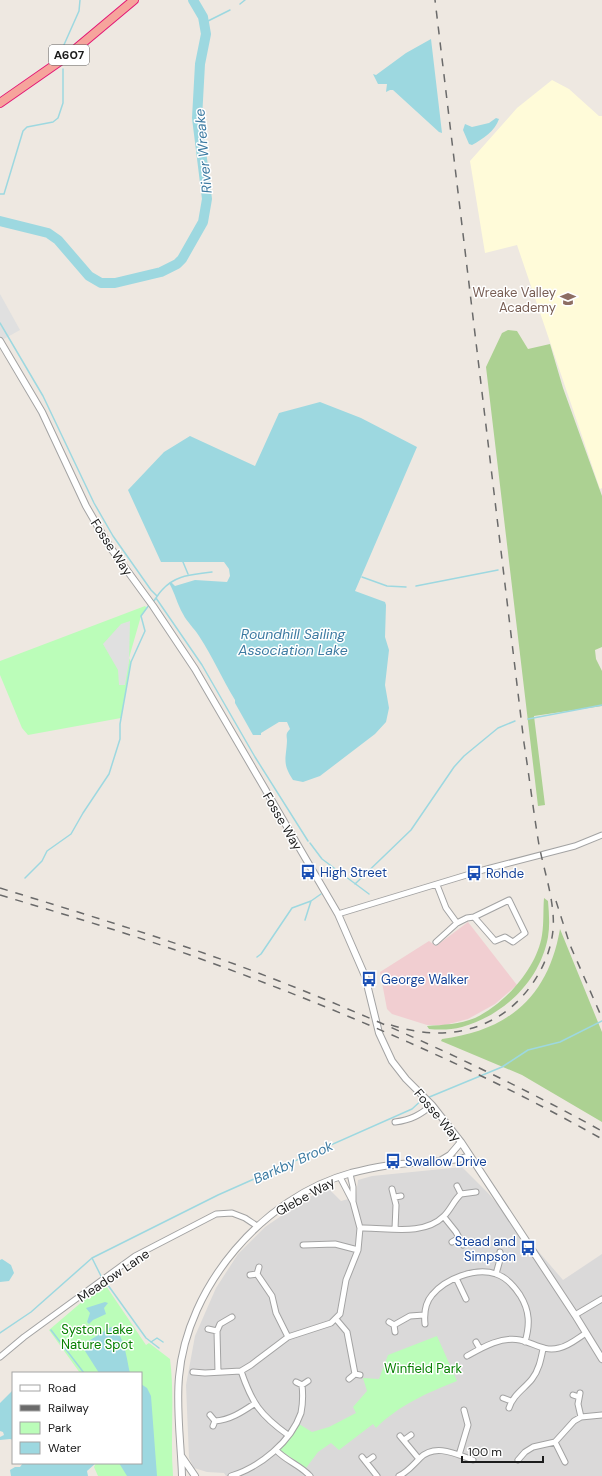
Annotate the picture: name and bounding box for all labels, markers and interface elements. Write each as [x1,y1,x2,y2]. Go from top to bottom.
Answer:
road number: A607 [49,45,89,65]
water label: River Wreake [190,108,216,194]
place label: Wreake Valley Academy [473,284,556,316]
school or university icon: Wreake Valley Academy [559,290,577,308]
street label: Fosse Way [87,516,136,579]
water label: Roundhill Sailing Association Lake [237,625,348,659]
street label: Fosse Way [259,789,306,853]
bus stop icon: High Street [299,863,317,881]
place label: High Street [320,864,387,881]
bus stop icon: Rohde [465,864,483,882]
place label: Rohde [486,865,524,882]
bus stop icon: George Walker [360,970,378,988]
place label: George Walker [381,971,469,988]
street label: Fosse Way [410,1085,465,1145]
water label: Barkby Brook [250,1136,337,1188]
bus stop icon: Swallow Drive [384,1152,402,1170]
place label: Swallow Drive [405,1153,487,1170]
street label: Glebe Way [273,1173,338,1220]
place label: Stead and Simpson [455,1233,516,1265]
bus stop icon: Stead and Simpson [519,1239,537,1257]
street label: Meadow Lane [74,1245,153,1306]
park label: Syston Lake Nature Spot [61,1321,133,1353]
park label: Winfield Park [384,1360,462,1377]
legend [12,1372,142,1464]
text: Road [48,1380,76,1396]
text: Railway [48,1400,89,1416]
text: Park [48,1420,72,1436]
scale bar [462,1438,543,1464]
text: Water [48,1440,82,1456]
text: 100 m [468,1444,502,1460]

